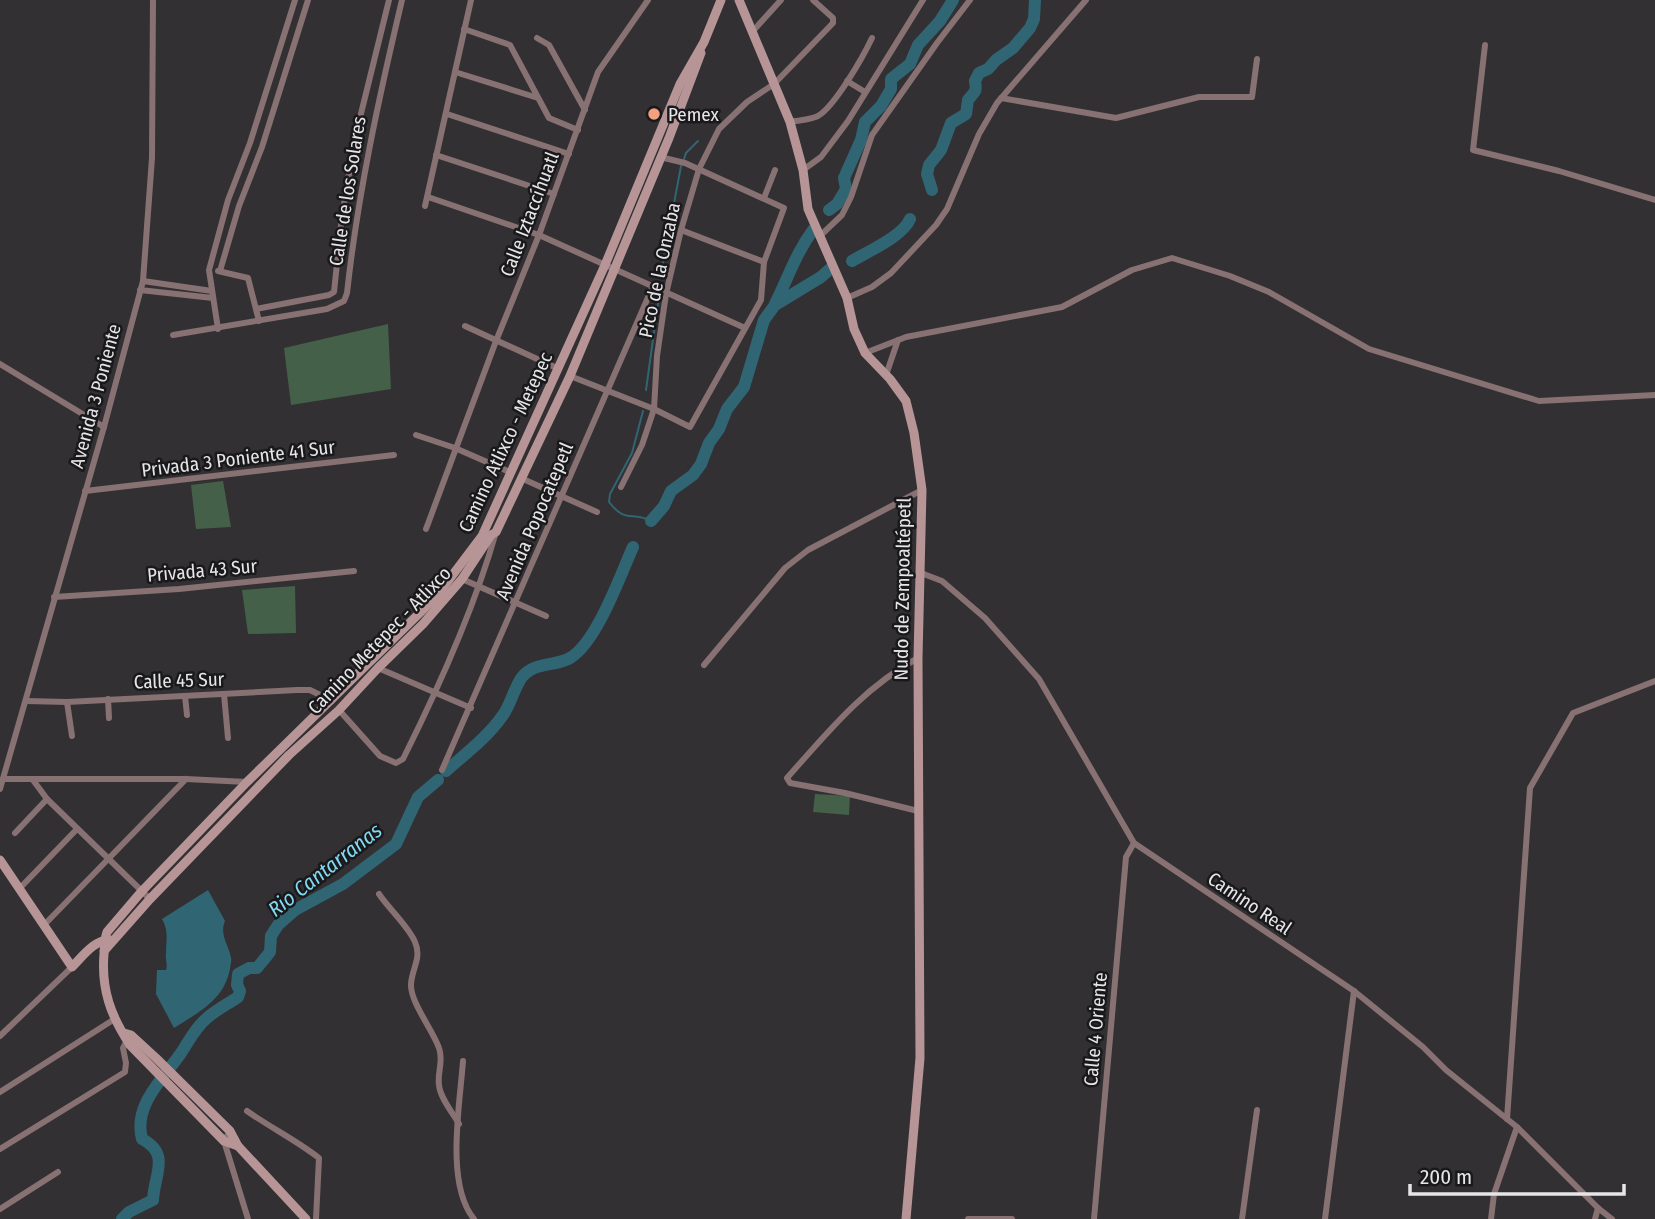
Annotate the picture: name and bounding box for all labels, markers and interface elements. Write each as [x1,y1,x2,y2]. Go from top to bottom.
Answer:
place label: Pemex [668,103,720,126]
marker: Pemex [646,106,662,122]
street label: Calle de los Solares [324,115,371,268]
street label: Calle Iztaccíhuatl [495,149,564,280]
street label: Pico de la Onzaba [634,200,685,340]
street label: Avenida 3 Poniente [65,321,126,471]
street label: Camino Atlixco - Metepec [454,348,557,536]
street label: Privada 3 Poniente 41 Sur [140,435,337,482]
street label: Avenida Popocatepetl [491,439,578,604]
street label: Nudo de Zempoaltépetl [889,498,916,681]
street label: Privada 43 Sur [146,554,258,587]
street label: Camino Metepec - Atlixco [303,562,456,719]
street label: Calle 45 Sur [133,667,225,694]
water label: Rio Cantarranas [263,817,387,923]
street label: Camino Real [1203,867,1296,940]
street label: Calle 4 Oriente [1079,971,1112,1087]
scale bar [1410,1152,1624,1196]
text: 200 m [1420,1164,1472,1190]

